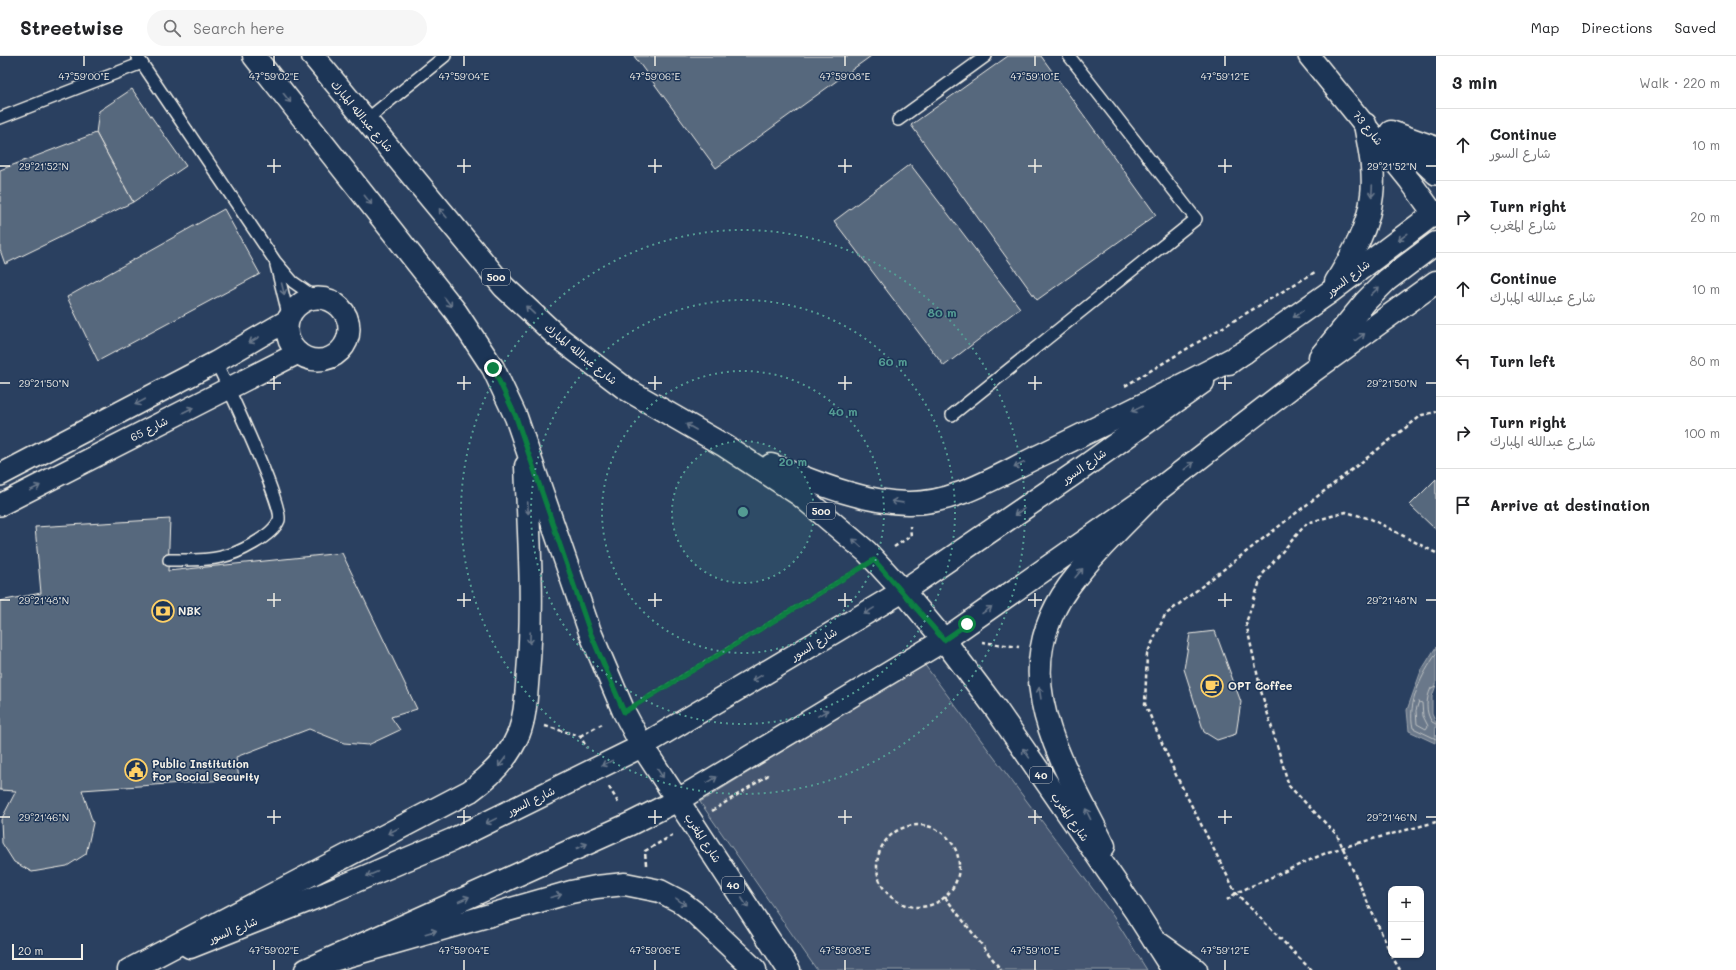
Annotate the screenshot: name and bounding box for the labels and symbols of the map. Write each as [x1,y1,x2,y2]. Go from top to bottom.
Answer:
text: 47°59'00"E [59,69,110,83]
text: 47°59'02"E [249,69,299,83]
text: 47°59'04"E [439,69,490,83]
text: 47°59'06"E [630,69,681,83]
text: 47°59'08"E [820,69,871,83]
text: 47°59'10"E [1010,69,1060,83]
text: 47°59'12"E [1201,69,1250,83]
street label: شارع عبدالله المبارك [326,77,397,156]
one-way arrow [283,92,291,103]
street label: شارع 73 [1348,107,1387,149]
text: 29°21'52"N [19,159,69,173]
text: 29°21'52"N [1367,159,1417,173]
one-way arrow [1369,184,1376,197]
one-way arrow [363,194,372,205]
one-way arrow [439,208,448,219]
one-way arrow [1397,233,1408,241]
street label: شارع السور [1322,256,1374,301]
road number: 500 [482,269,510,285]
one-way arrow [279,282,287,295]
one-way arrow [1370,287,1380,296]
one-way arrow [444,296,452,307]
text: 80 m [927,304,957,320]
one-way arrow [525,306,535,315]
one-way arrow [1293,310,1304,318]
street label: شارع عبدالله المبارك [541,320,621,389]
one-way arrow [1354,333,1365,341]
one-way arrow [248,336,260,344]
text: 60 m [879,353,907,369]
route end [484,359,502,377]
text: 29°21'50"N [19,376,69,390]
text: 29°21'50"N [1367,376,1417,390]
one-way arrow [134,398,146,406]
text: 40 m [828,403,858,419]
one-way arrow [182,405,194,413]
one-way arrow [1131,406,1143,413]
street label: شارع 65 [127,413,171,446]
one-way arrow [685,422,697,430]
street label: شارع السور [1058,445,1110,489]
text: 20 m [779,453,807,469]
one-way arrow [1014,462,1026,469]
one-way arrow [1183,462,1194,471]
one-way arrow [28,484,40,491]
one-way arrow [891,498,904,506]
one-way arrow [524,501,531,514]
road number: 500 [807,503,835,519]
centre of rings [736,505,750,519]
one-way arrow [1014,508,1025,516]
one-way arrow [852,538,862,548]
one-way arrow [1074,568,1083,579]
text: 29°21'48"N [19,593,69,607]
text: 29°21'48"N [1367,593,1417,607]
bank icon: NBK [150,598,176,624]
place label: NBK [178,603,201,618]
one-way arrow [981,606,992,614]
one-way arrow [863,608,875,616]
route start [958,615,976,633]
street label: شارع السور [787,624,841,665]
one-way arrow [527,631,534,644]
cafe icon: OPT Coffee [1199,673,1225,699]
one-way arrow [751,674,763,682]
place label: OPT Coffee [1228,678,1293,693]
one-way arrow [1036,687,1044,700]
one-way arrow [817,708,829,716]
one-way arrow [1022,748,1030,759]
place label: Public Institution For Social Security [152,756,260,784]
one-way arrow [498,756,506,767]
public building icon: Public Institution For Social Security [123,757,149,783]
one-way arrow [602,760,614,767]
one-way arrow [656,767,664,778]
road number: 40 [1030,767,1052,783]
one-way arrow [706,775,718,783]
street label: شارع السور [504,783,558,821]
street label: شارع المغرب [1047,789,1093,845]
one-way arrow [1084,808,1091,820]
text: 29°21'46"N [19,810,69,824]
street label: شارع المغرب [680,810,725,866]
text: 29°21'46"N [1367,810,1417,824]
one-way arrow [485,818,497,825]
one-way arrow [387,828,399,836]
one-way arrow [576,842,588,849]
one-way arrow [366,870,378,878]
road number: 40 [722,877,744,893]
one-way arrow [549,892,562,899]
one-way arrow [457,895,469,903]
one-way arrow [741,897,749,908]
one-way arrow [675,898,686,906]
street label: شارع السور [205,913,260,948]
one-way arrow [424,928,437,935]
scale bar [12,942,83,961]
text: 47°59'02"E [249,943,299,957]
text: 47°59'04"E [439,943,490,957]
text: 47°59'06"E [630,943,681,957]
text: 47°59'08"E [820,943,871,957]
text: 47°59'10"E [1010,943,1060,957]
text: 47°59'12"E [1201,943,1250,957]

